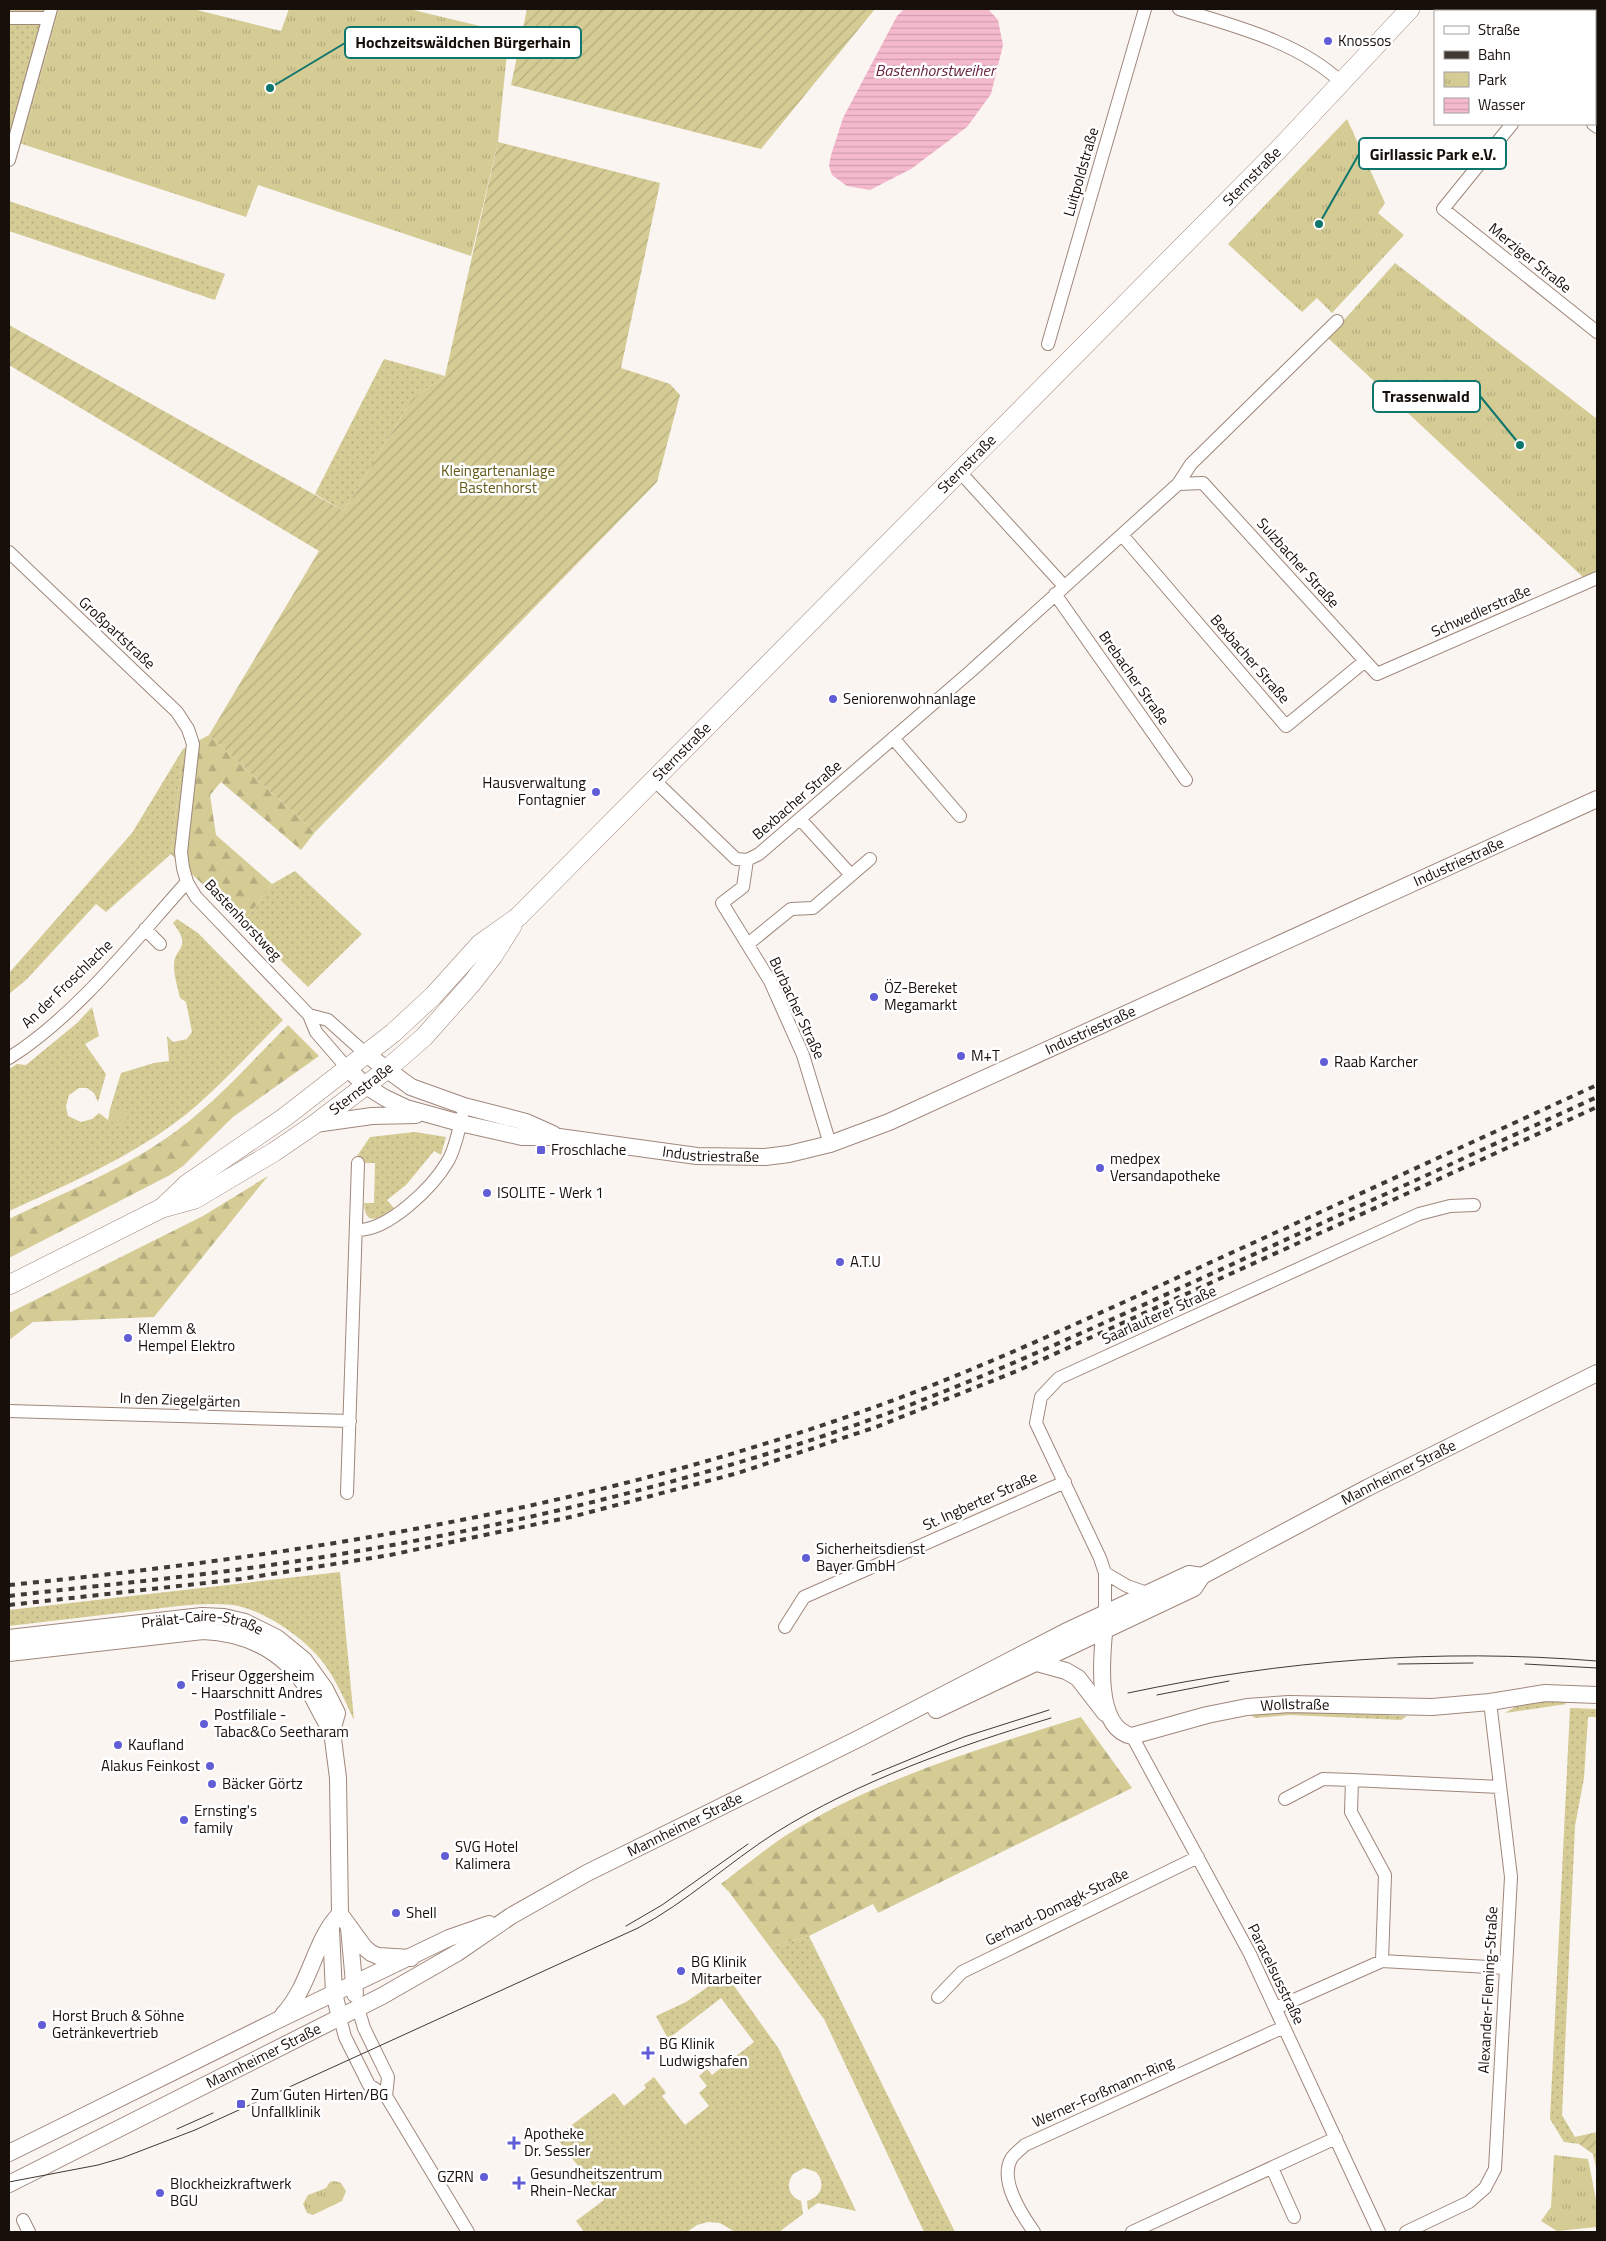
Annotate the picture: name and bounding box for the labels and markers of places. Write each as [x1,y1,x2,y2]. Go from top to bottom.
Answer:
callout: Hochzeitswäldchen Bürgerhain [345,27,581,58]
place label: Knossos [1338,29,1391,52]
marker: Knossos [1322,35,1334,47]
callout: Girllassic Park e.V. [1359,138,1506,169]
callout: Trassenwald [1373,381,1480,412]
place label: Seniorenwohnanlage [843,687,976,710]
marker: Seniorenwohnanlage [827,693,839,705]
place label: Hausverwaltung Fontagnier [482,771,586,811]
marker: Hausverwaltung Fontagnier [590,786,602,798]
place label: ÖZ-Bereket Megamarkt [884,976,958,1016]
marker: ÖZ-Bereket Megamarkt [868,991,880,1003]
place label: M+T [971,1044,1000,1067]
marker: M+T [955,1050,967,1062]
place label: Raab Karcher [1334,1050,1418,1073]
marker: Raab Karcher [1318,1056,1330,1068]
place label: Froschlache [551,1138,626,1161]
marker: Froschlache [535,1144,547,1156]
place label: medpex Versandapotheke [1110,1147,1220,1187]
marker: medpex Versandapotheke [1094,1162,1106,1174]
place label: ISOLITE - Werk 1 [497,1181,604,1204]
marker: ISOLITE - Werk 1 [481,1187,493,1199]
place label: A.T.U [850,1250,881,1273]
marker: A.T.U [834,1256,846,1268]
place label: Klemm & Hempel Elektro [138,1317,235,1357]
marker: Klemm & Hempel Elektro [122,1332,134,1344]
place label: Sicherheitsdienst Bayer GmbH [816,1537,926,1577]
marker: Sicherheitsdienst Bayer GmbH [800,1552,812,1564]
place label: Friseur Oggersheim - Haarschnitt Andres [191,1664,323,1704]
marker: Friseur Oggersheim - Haarschnitt Andres [175,1679,187,1691]
place label: Postfiliale - Tabac&Co Seetharam [214,1703,349,1743]
marker: Postfiliale - Tabac&Co Seetharam [198,1718,210,1730]
place label: Kaufland [128,1733,184,1756]
marker: Kaufland [112,1739,124,1751]
place label: Alakus Feinkost [101,1754,201,1777]
marker: Alakus Feinkost [204,1760,216,1772]
place label: Bäcker Görtz [222,1772,303,1795]
marker: Bäcker Görtz [206,1778,218,1790]
place label: Ernsting's family [194,1799,257,1839]
marker: Ernsting's family [178,1814,190,1826]
place label: SVG Hotel Kalimera [455,1835,518,1875]
marker: SVG Hotel Kalimera [439,1850,451,1862]
place label: Shell [406,1901,437,1924]
marker: Shell [390,1907,402,1919]
place label: BG Klinik Mitarbeiter [691,1950,762,1990]
marker: BG Klinik Mitarbeiter [675,1965,687,1977]
place label: Horst Bruch & Söhne Getränkevertrieb [52,2004,184,2044]
marker: Horst Bruch & Söhne Getränkevertrieb [36,2019,48,2031]
place label: BG Klinik Ludwigshafen [659,2032,747,2072]
marker: BG Klinik Ludwigshafen [641,2046,655,2060]
place label: Zum Guten Hirten/BG Unfallklinik [251,2083,388,2123]
marker: Zum Guten Hirten/BG Unfallklinik [235,2098,247,2110]
place label: Apotheke Dr. Sessler [524,2122,590,2162]
marker: Apotheke Dr. Sessler [508,2137,520,2149]
place label: Gesundheitszentrum Rhein-Neckar [530,2162,662,2202]
place label: GZRN [437,2165,474,2188]
marker: GZRN [478,2171,490,2183]
place label: Blockheizkraftwerk BGU [170,2172,292,2212]
marker: Gesundheitszentrum Rhein-Neckar [512,2176,526,2190]
marker: Blockheizkraftwerk BGU [154,2187,166,2199]

